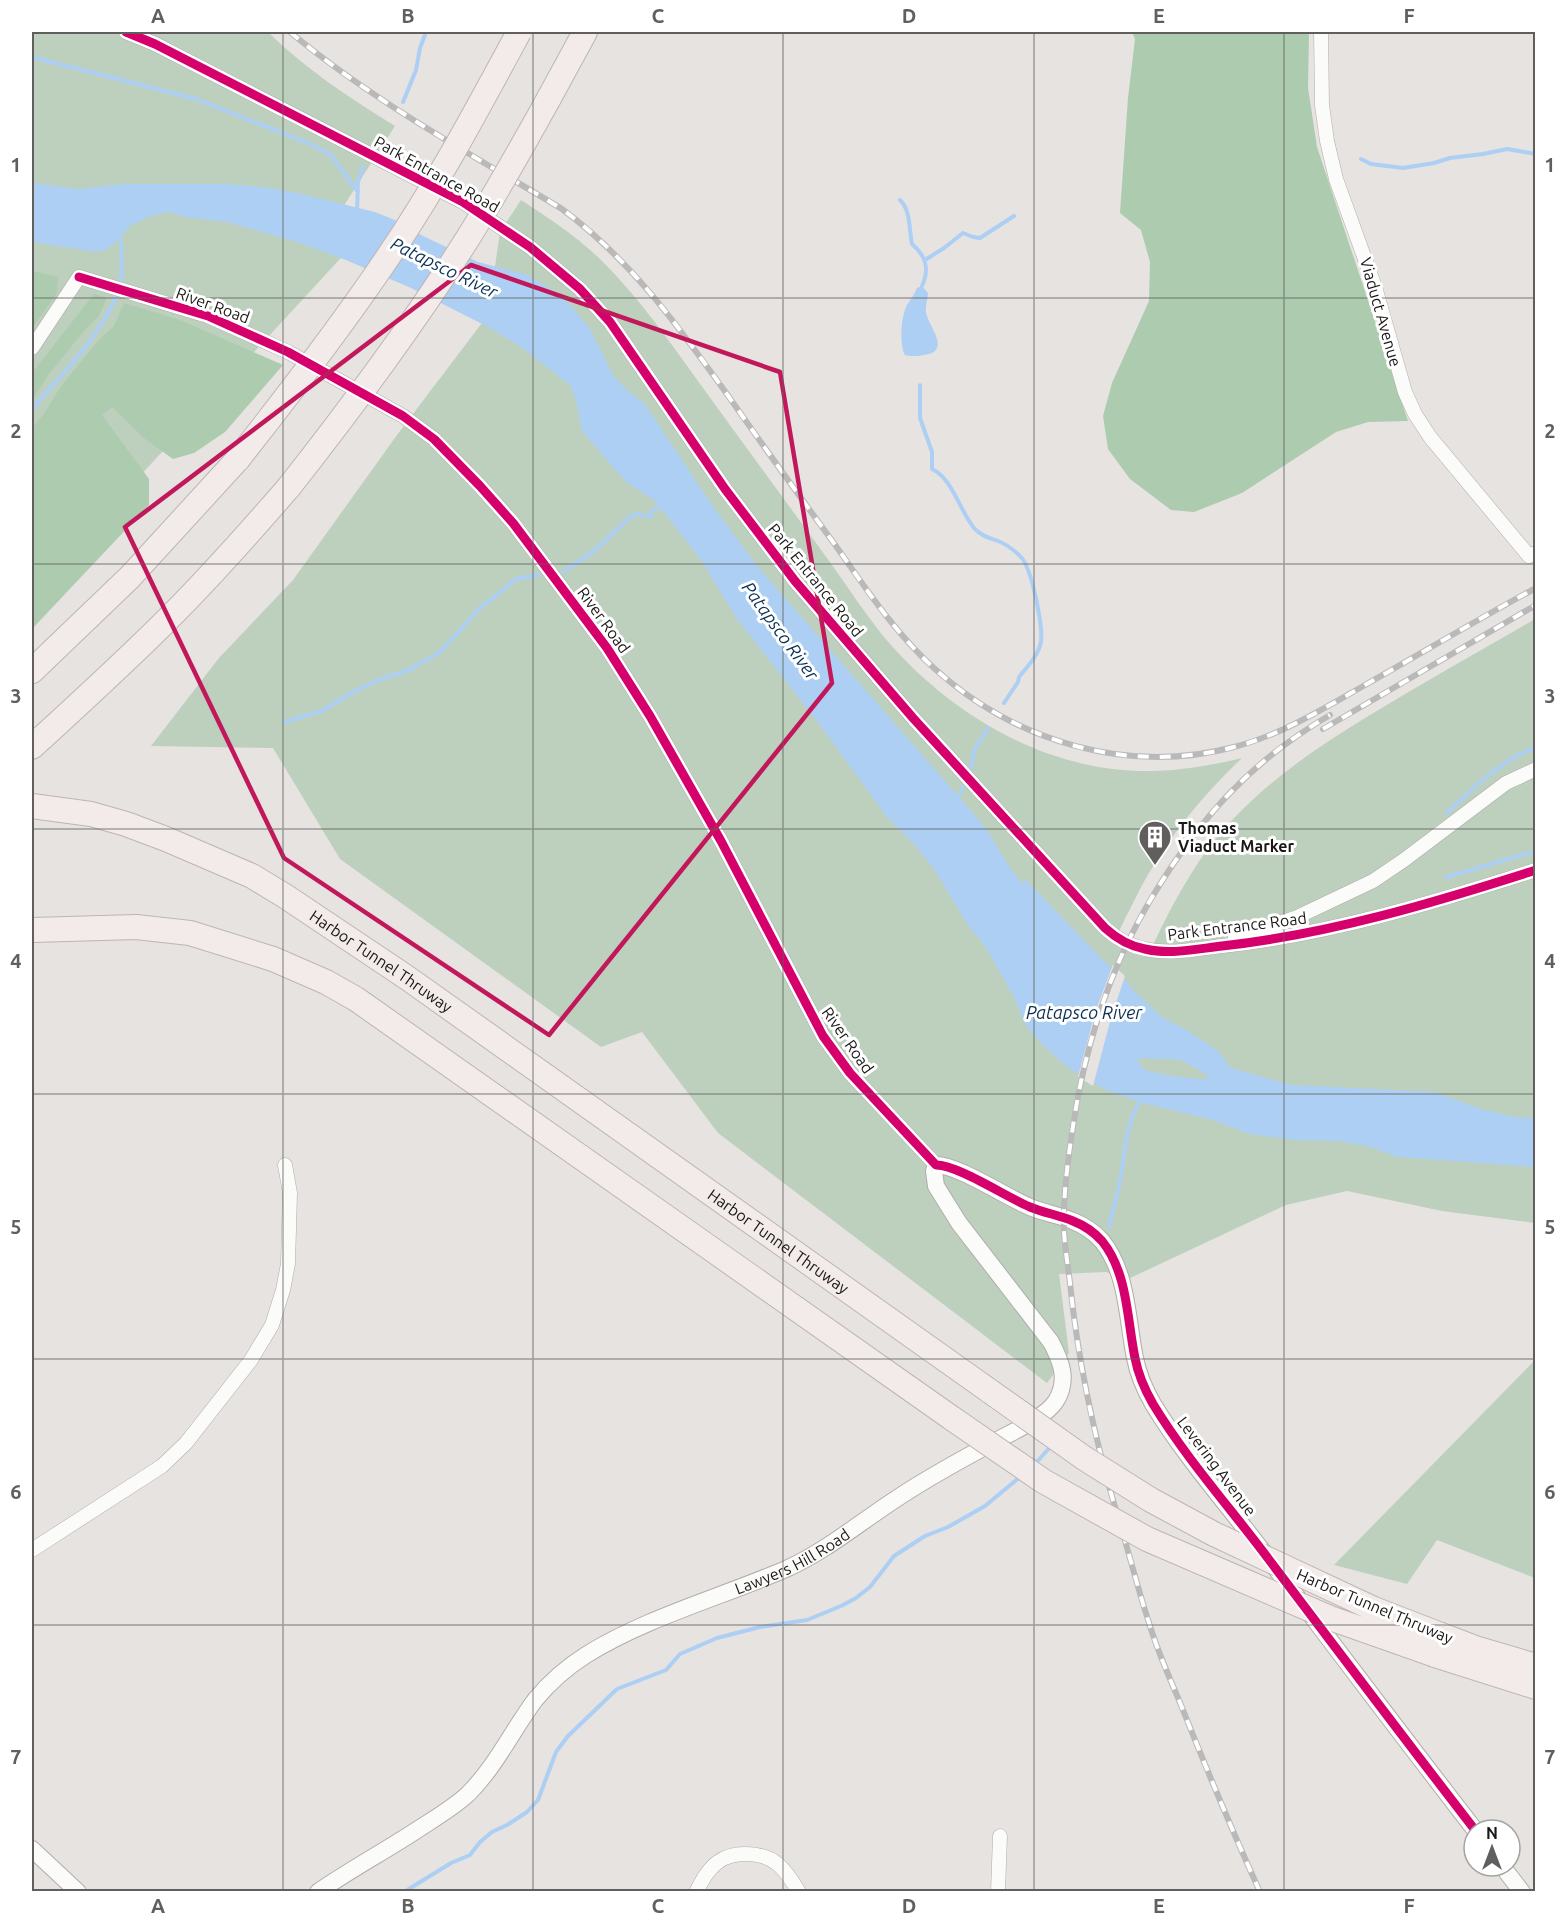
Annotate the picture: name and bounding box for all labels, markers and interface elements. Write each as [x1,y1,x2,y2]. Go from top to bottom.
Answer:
text: A [151,4,165,27]
text: B [401,4,415,27]
text: C [652,4,665,27]
text: D [902,4,916,27]
text: E [1153,4,1165,27]
text: F [1403,4,1415,27]
street label: Park Entrance Road [371,132,503,216]
text: 1 [10,153,22,176]
text: 1 [1544,153,1556,176]
water label: Patapsco River [388,233,502,302]
street label: Viaduct Avenue [1357,255,1405,369]
street label: River Road [174,283,252,327]
text: 2 [10,419,22,442]
text: 2 [1544,419,1556,442]
street label: Park Entrance Road [765,520,867,640]
water label: Patapsco River [739,578,824,684]
street label: River Road [574,584,634,656]
text: 3 [10,684,22,707]
text: 3 [1544,684,1556,707]
building icon: Thomas Viaduct Marker [1137,819,1173,866]
place label: Thomas Viaduct Marker [1178,819,1295,855]
street label: Harbor Tunnel Thruway [307,906,456,1016]
street label: Park Entrance Road [1166,909,1308,943]
text: 4 [10,949,22,972]
text: 4 [1544,949,1556,972]
water label: Patapsco River [1026,1002,1143,1022]
street label: River Road [819,1003,877,1077]
street label: Harbor Tunnel Thruway [705,1185,852,1297]
text: 5 [10,1215,22,1238]
text: 5 [1544,1215,1556,1238]
street label: Levering Avenue [1174,1413,1260,1519]
text: 6 [10,1480,22,1503]
text: 6 [1544,1480,1556,1503]
street label: Lawyers Hill Road [732,1525,853,1598]
street label: Harbor Tunnel Thruway [1294,1565,1456,1647]
text: 7 [10,1745,22,1768]
text: 7 [1544,1745,1556,1768]
north arrow [1462,1818,1522,1878]
text: N [1486,1824,1498,1842]
text: A [151,1894,165,1917]
text: B [401,1894,415,1917]
text: C [652,1894,665,1917]
text: D [902,1894,916,1917]
text: E [1153,1894,1165,1917]
text: F [1403,1894,1415,1917]

